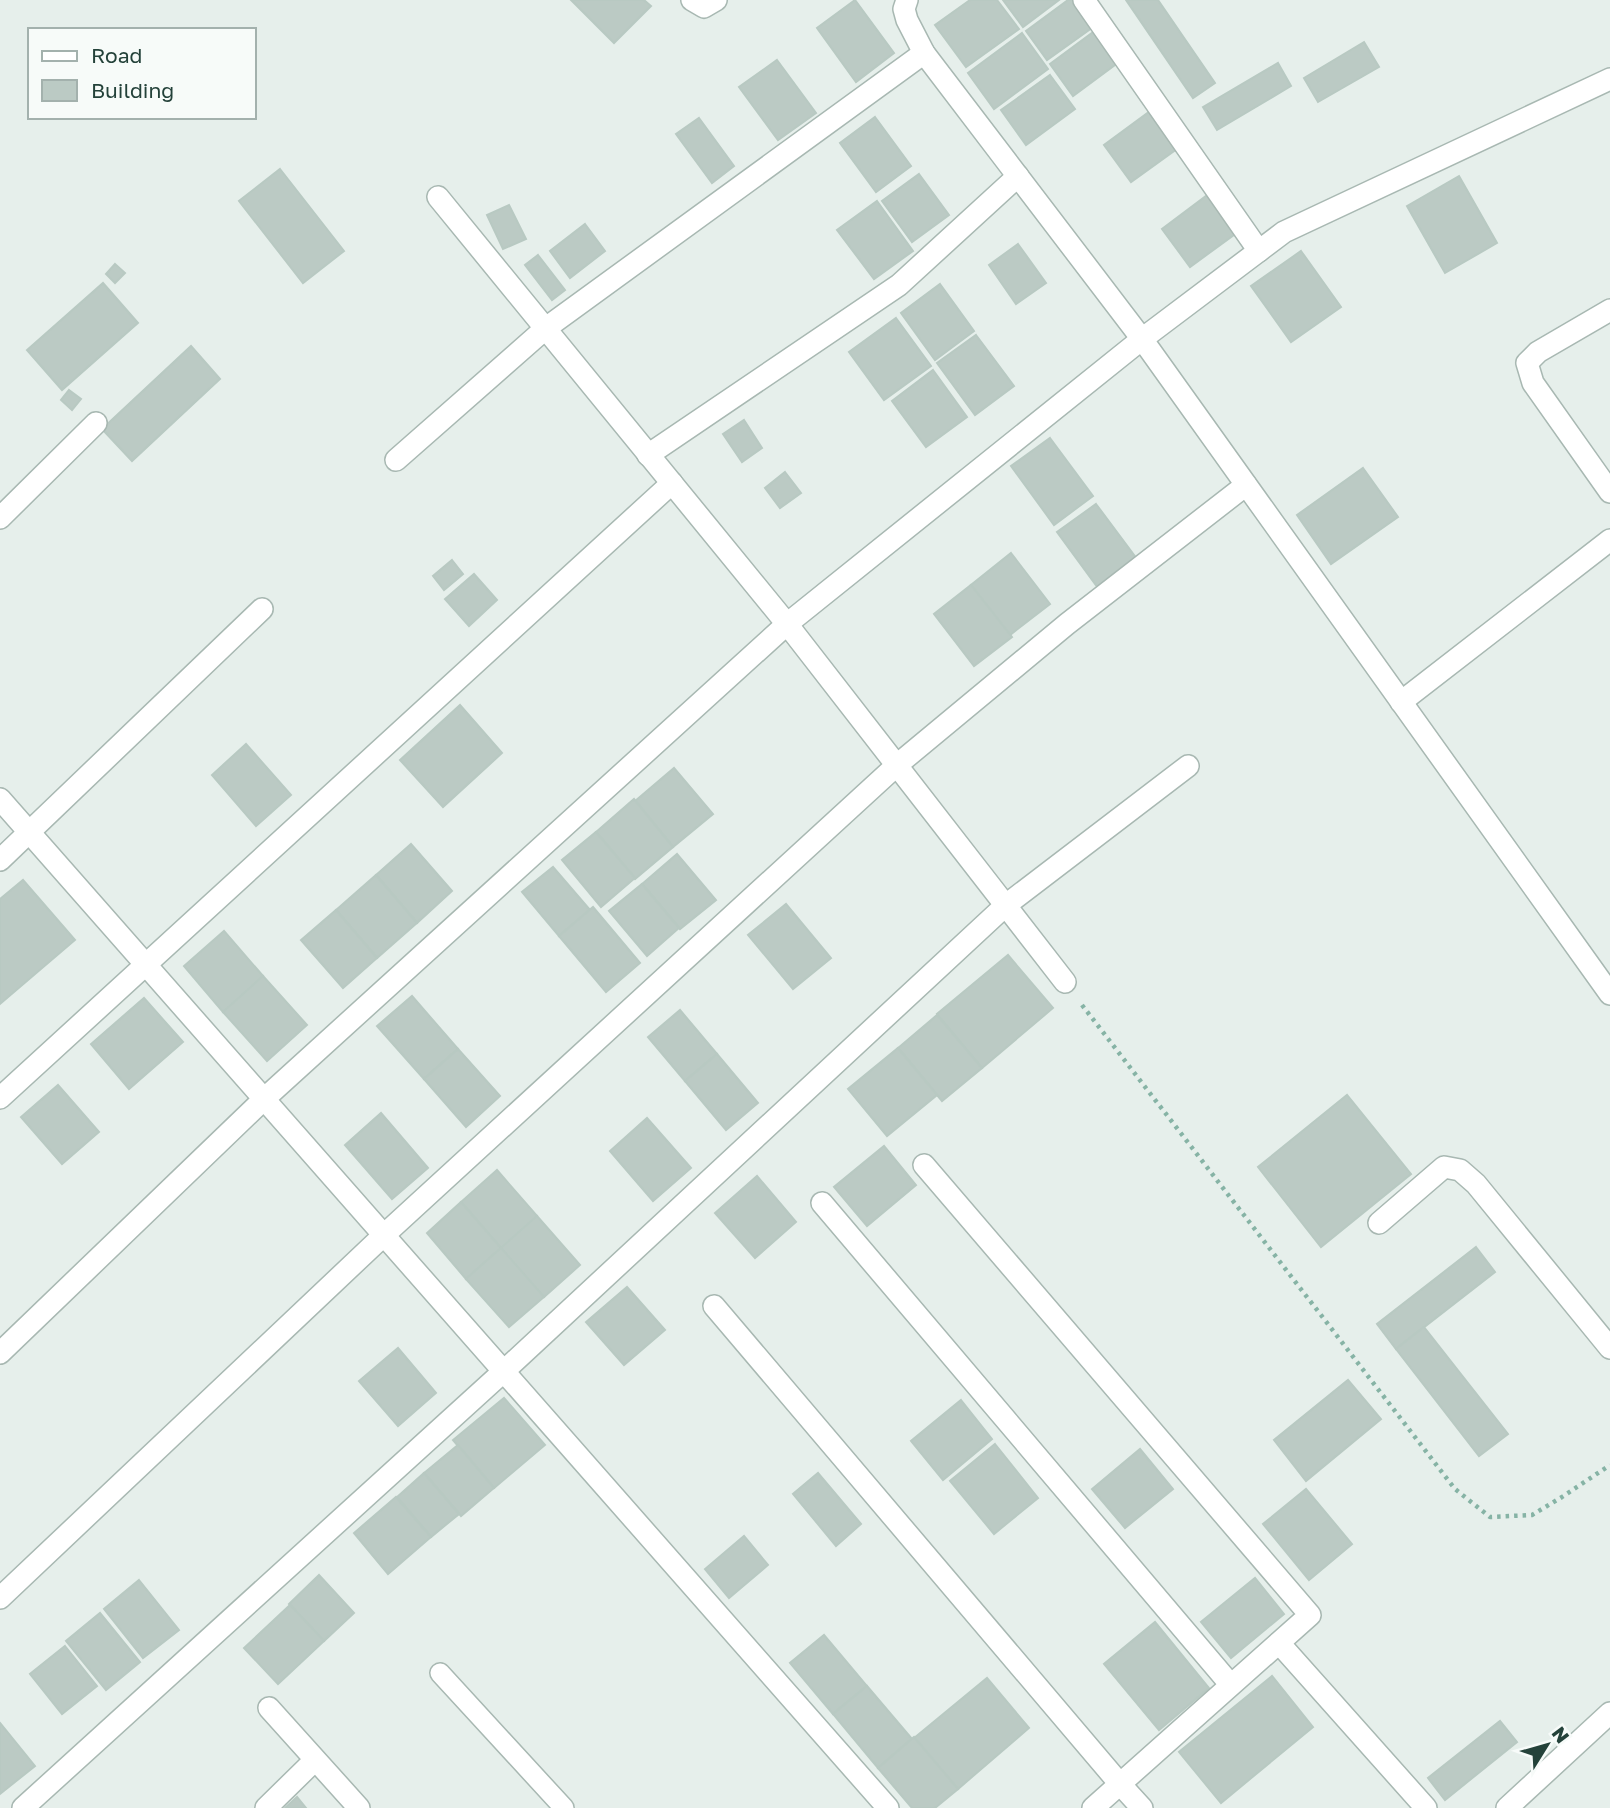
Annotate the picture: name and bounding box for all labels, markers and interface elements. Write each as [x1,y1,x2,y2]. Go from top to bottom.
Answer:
legend [28,28,256,119]
text: Road [91,42,142,68]
text: Building [91,77,174,103]
north arrow [1512,1710,1582,1780]
text: N [1547,1722,1575,1747]

